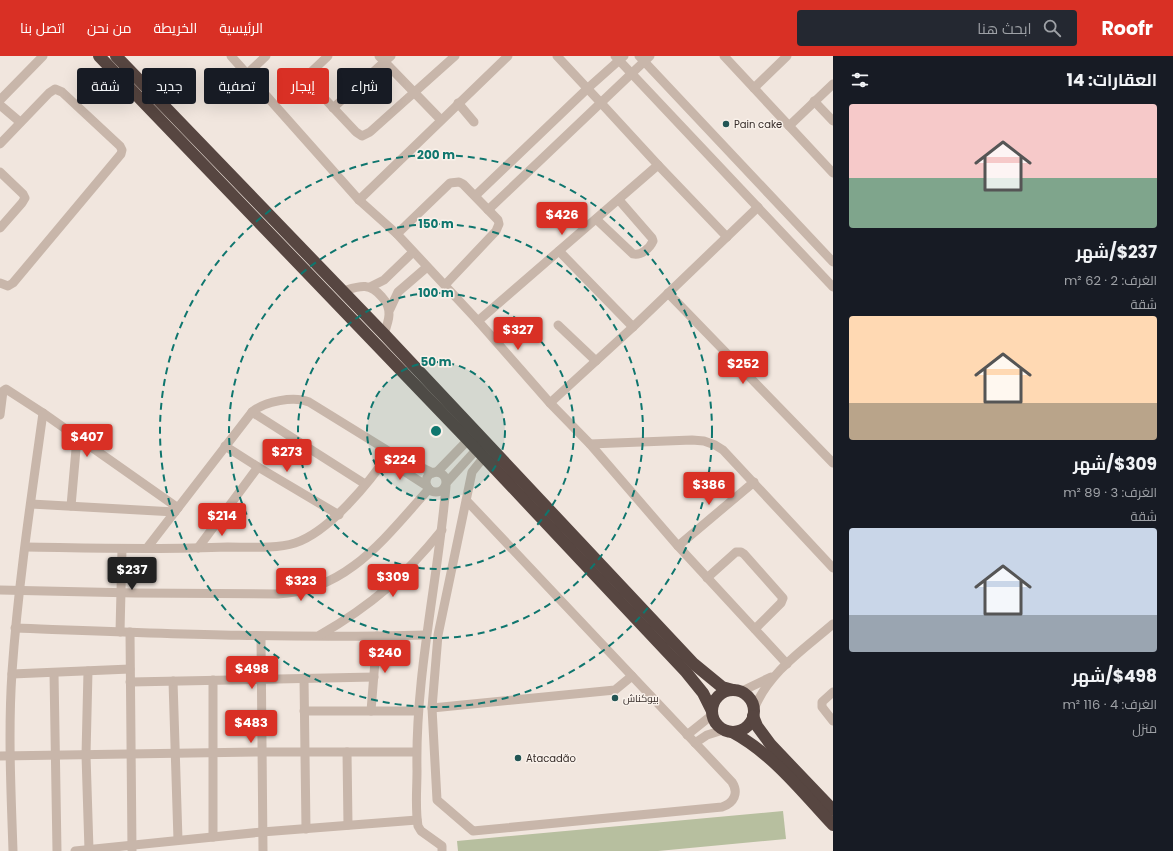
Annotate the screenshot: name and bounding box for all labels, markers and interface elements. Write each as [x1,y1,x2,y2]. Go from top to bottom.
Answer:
search box [797,10,1077,46]
text: Roofr [1101,15,1153,42]
icon: search [1041,17,1063,39]
text: اتصل بنا [20,18,65,38]
text: من نحن [87,18,131,38]
text: الخريطة [153,18,197,38]
text: الرئيسية [219,18,263,38]
text: ابحث هنا [977,18,1031,39]
chip: شقة [77,68,134,104]
chip: جديد [142,68,196,104]
chip: تصفية [204,68,269,104]
chip: إيجار [277,68,329,104]
chip: شراء [337,68,392,104]
text: العقارات: 14 [1067,68,1157,92]
icon: filters [849,69,871,91]
place label: Pain cake [734,117,782,132]
marker: Pain cake [721,119,731,129]
icon: home [967,130,1039,202]
text: 200 m [417,146,455,163]
pin: $426 [538,202,586,236]
text: $426 [545,205,579,224]
text: 150 m [418,215,454,232]
text: $237/شهر [1076,240,1157,264]
text: الغرف: 2 · 62 m² [1064,271,1157,290]
text: 100 m [418,284,454,301]
text: شقة [1130,295,1157,314]
pin: $327 [494,317,542,351]
text: $327 [503,320,533,339]
icon: home [967,342,1039,414]
pin: $252 [719,351,767,385]
text: 50 m [421,353,452,370]
text: $252 [727,354,759,373]
pin: $407 [63,424,111,458]
centre of rings [429,424,443,438]
text: $407 [71,427,103,446]
pin: $273 [263,439,311,473]
text: $273 [272,442,302,461]
pin: $224 [376,447,424,481]
text: $224 [384,450,416,469]
text: $309/شهر [1073,452,1157,476]
pin: $386 [685,472,733,506]
text: $386 [692,475,726,494]
text: الغرف: 3 · 89 m² [1063,483,1157,502]
pin: $214 [198,503,246,537]
text: $214 [207,506,237,525]
text: شقة [1130,507,1157,526]
icon: home [967,554,1039,626]
pin: $237 [108,557,156,591]
text: $237 [117,560,147,579]
pin: $309 [369,564,417,598]
text: $309 [377,567,409,586]
pin: $323 [277,568,325,602]
text: $323 [285,571,317,590]
pin: $240 [361,640,409,674]
text: $240 [368,643,402,662]
pin: $498 [228,656,276,690]
text: $498 [235,659,269,678]
text: $498/شهر [1072,664,1157,688]
place label: بيوكناش [623,691,659,706]
marker: بيوكناش [610,693,620,703]
text: الغرف: 4 · 116 m² [1062,695,1157,714]
pin: $483 [227,710,275,744]
text: $483 [234,713,268,732]
text: منزل [1132,719,1157,738]
place label: Atacadão [526,751,576,766]
marker: Atacadão [513,753,523,763]

